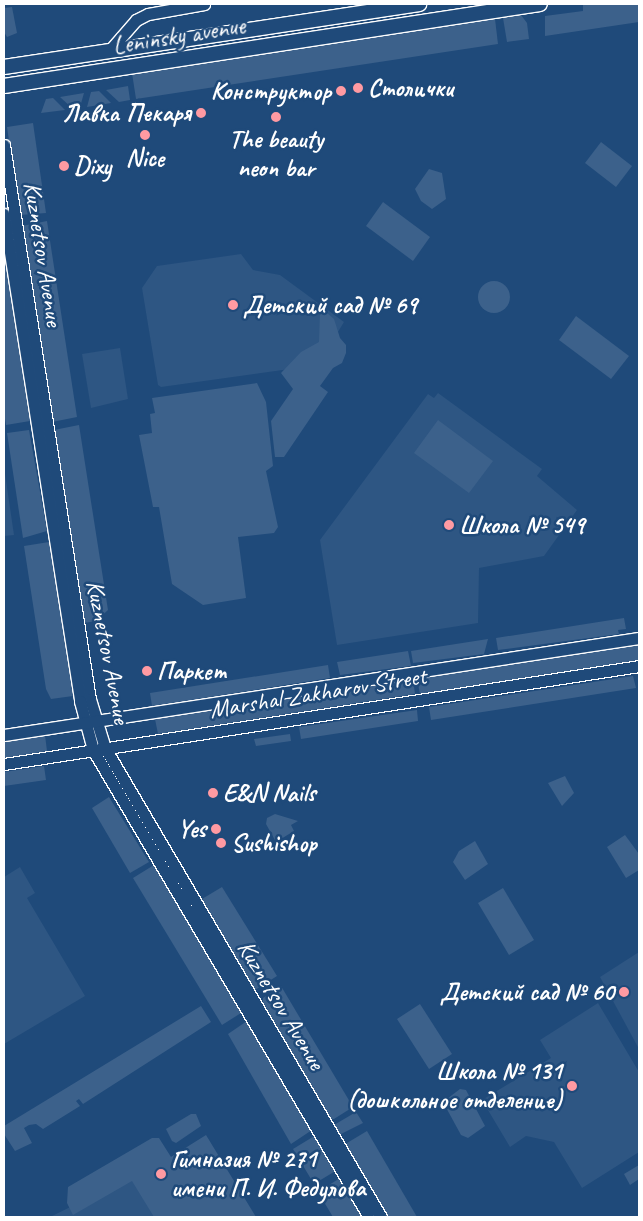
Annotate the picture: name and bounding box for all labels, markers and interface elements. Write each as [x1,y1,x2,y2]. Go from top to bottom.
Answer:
street label: Leninsky avenue [111,11,247,61]
place label: Столички [368,73,453,103]
place label: Конструктор [211,76,331,106]
marker: Столички [352,82,364,94]
marker: Конструктор [335,85,347,97]
place label: Лавка Пекаря [63,98,191,128]
marker: Лавка Пекаря [195,107,207,119]
marker: The beauty neon bar [270,111,282,123]
place label: The beauty neon bar [229,125,323,184]
marker: Nice [139,129,151,141]
place label: Nice [126,143,164,173]
place label: Dixy [74,151,111,181]
marker: Dixy [58,160,70,172]
street label: Kuznetsov Avenue [17,180,69,328]
place label: Детский сад № 69 [243,290,417,320]
marker: Детский сад № 69 [227,299,239,311]
place label: Школа № 549 [459,510,584,540]
marker: Школа № 549 [443,519,455,531]
street label: Kuznetsov Avenue [79,578,137,726]
place label: Паркет [157,656,227,686]
street label: Marshal Zakharov Street [208,661,428,725]
marker: Паркет [141,665,153,677]
place label: E&N Nails [223,778,317,808]
marker: E&N Nails [207,787,219,799]
place label: Yes [178,814,206,844]
marker: Yes [210,823,222,835]
place label: Sushishop [231,828,316,858]
marker: Sushishop [215,837,227,849]
street label: Kuznetsov Avenue [231,935,331,1075]
place label: Детский сад № 60 [440,977,614,1007]
marker: Детский сад № 60 [618,986,630,998]
place label: Школа № 131 (дошкольное отделение) [351,1057,562,1116]
marker: Школа № 131 (дошкольное отделение) [566,1080,578,1092]
place label: Гимназия № 271 имени П. И. Федулова [171,1145,365,1204]
marker: Гимназия № 271 имени П. И. Федулова [155,1168,167,1180]

